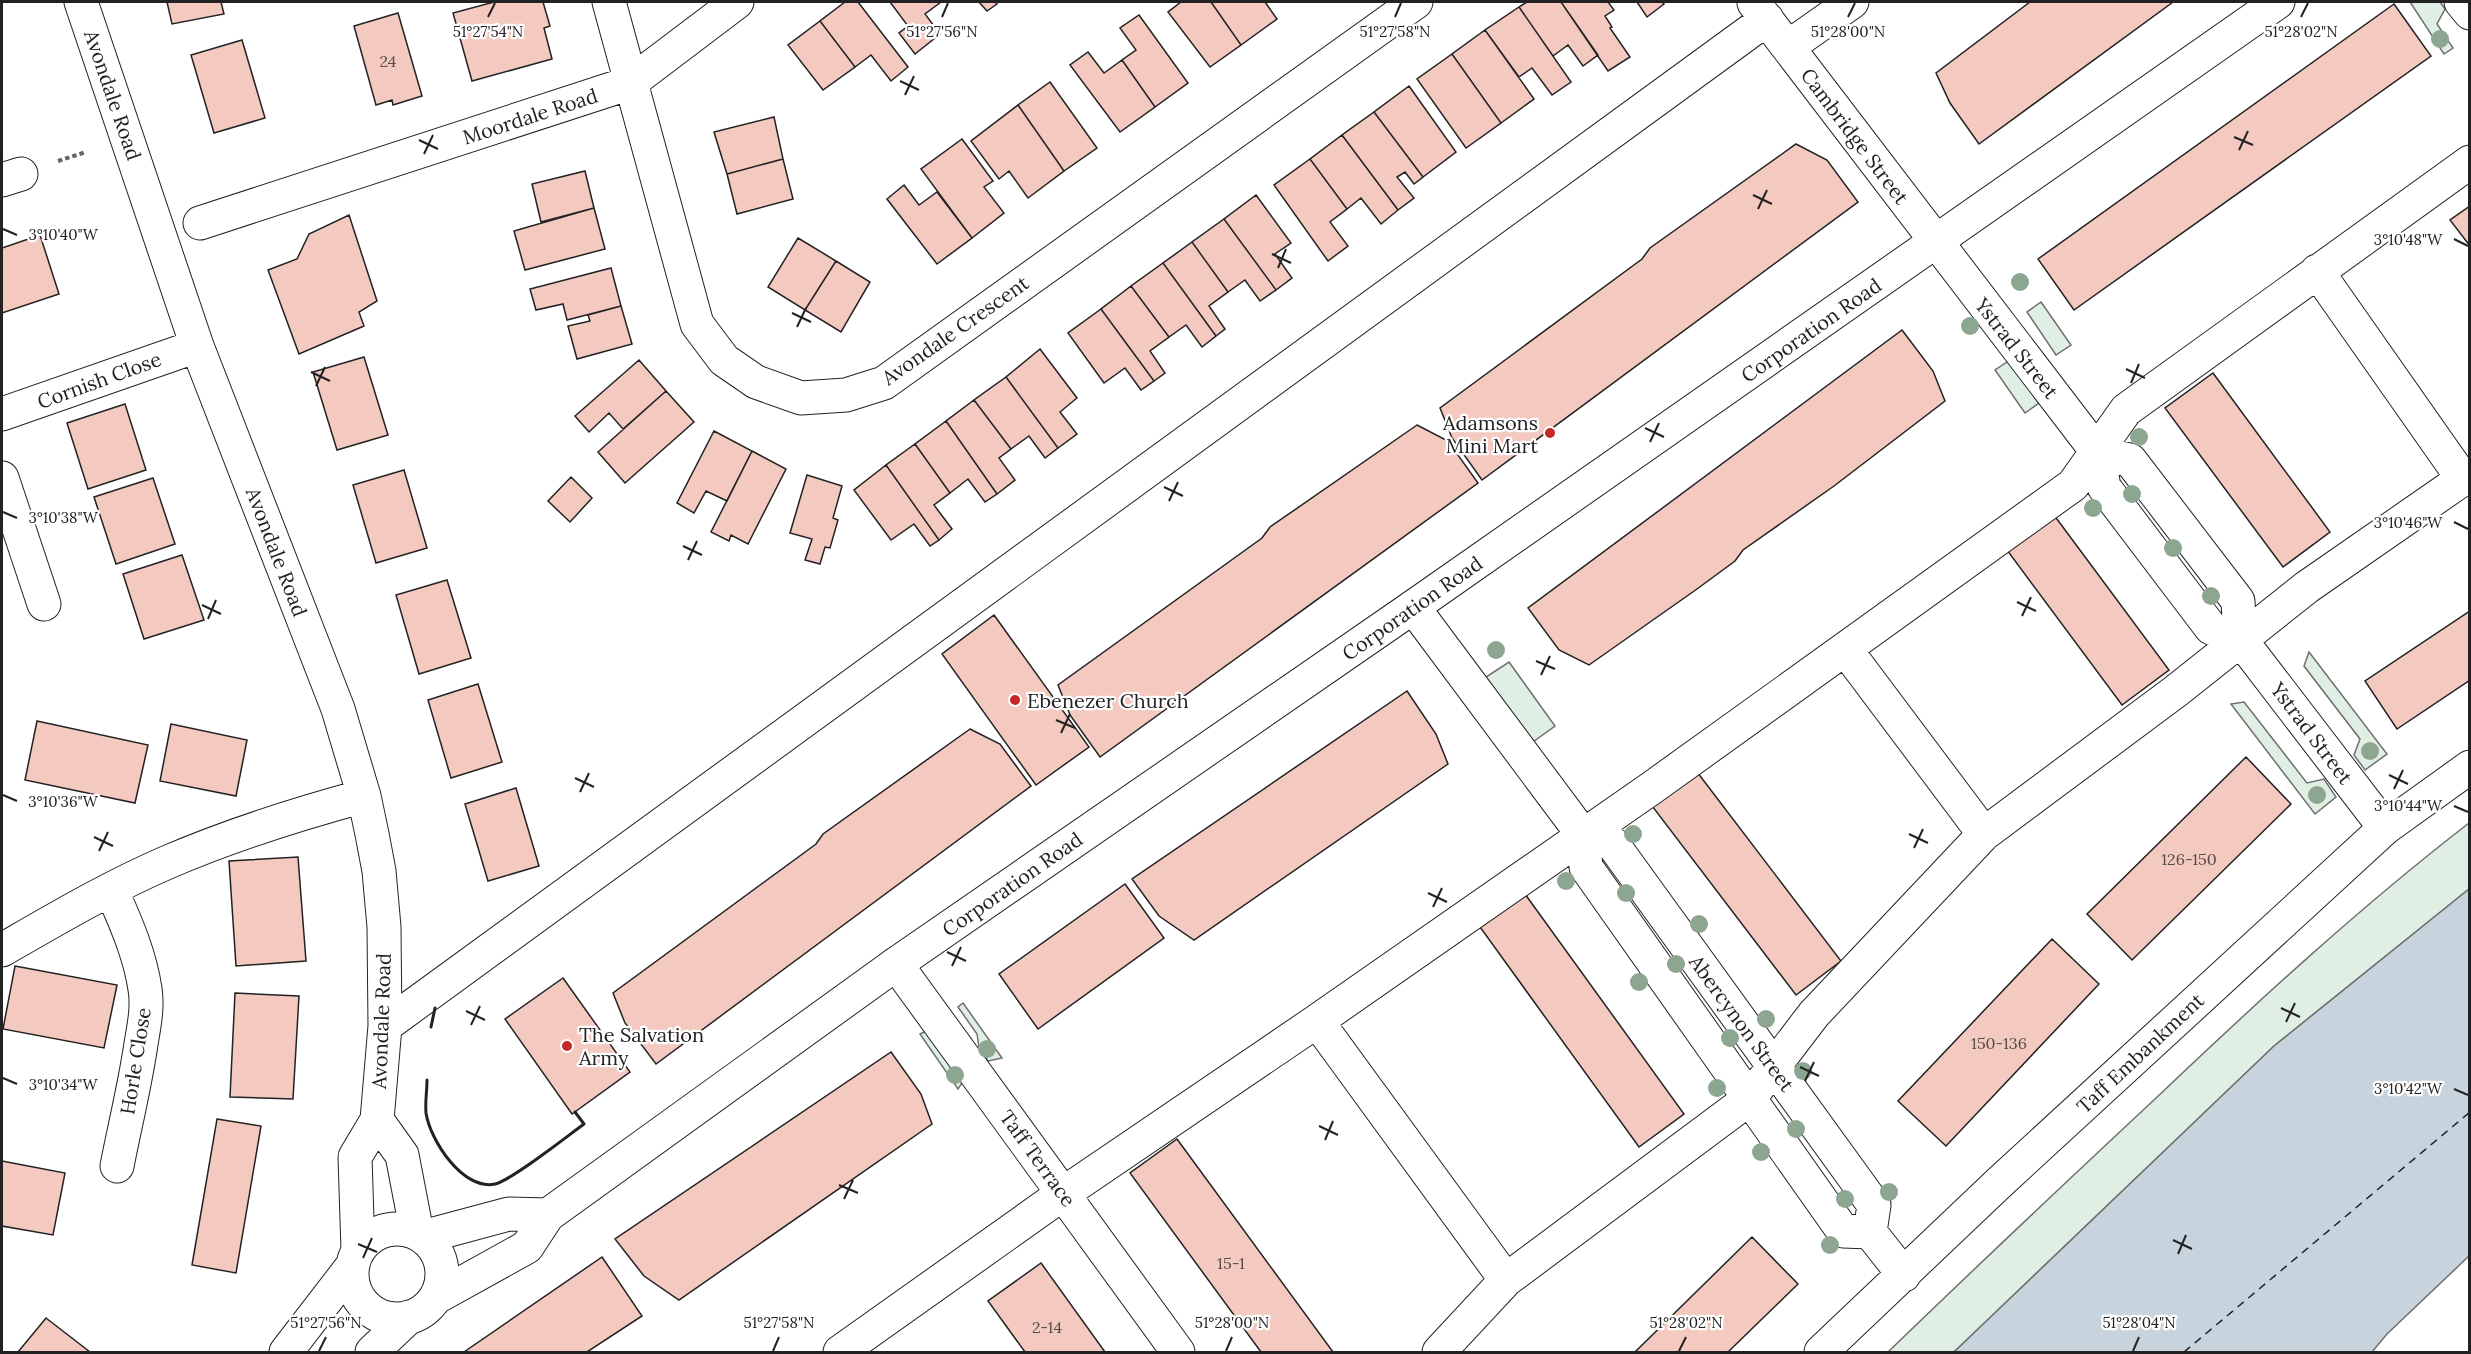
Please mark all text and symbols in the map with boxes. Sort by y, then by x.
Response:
text: 51°27'54"N [453,22,523,41]
text: 51°27'56"N [906,22,978,41]
text: 51°27'58"N [1359,22,1431,41]
text: 51°28'00"N [1811,22,1885,41]
text: 51°28'02"N [2264,22,2338,41]
street label: Avondale Road [79,26,147,163]
house number: 24 [380,51,397,71]
street label: Cambridge Street [1796,63,1914,209]
street label: Moordale Road [459,82,601,150]
text: 3°10'40"W [28,225,99,244]
text: 3°10'48"W [2374,230,2443,249]
street label: Avondale Crescent [876,270,1033,391]
street label: Corporation Road [1736,272,1886,388]
street label: Ystrad Street [1969,292,2064,404]
street label: Cornish Close [34,346,164,414]
place label: Adamsons Mini Mart [1442,410,1538,458]
marker: Adamsons Mini Mart [1543,426,1557,440]
street label: Avondale Road [241,483,313,620]
text: 3°10'38"W [28,508,99,527]
text: 3°10'46"W [2374,513,2443,532]
street label: Corporation Road [1337,550,1487,666]
street label: Ystrad Street [2265,676,2359,789]
place label: Ebenezer Church [1027,688,1189,713]
marker: Ebenezer Church [1008,693,1022,707]
text: 3°10'36"W [28,792,99,811]
text: 3°10'44"W [2374,796,2443,815]
street label: Corporation Road [937,826,1087,942]
house number: 126-150 [2161,849,2217,869]
street label: Abercynon Street [1684,949,1800,1096]
street label: Avondale Road [366,952,396,1090]
street label: Taff Embankment [2071,987,2209,1118]
street label: Horle Close [114,1005,156,1116]
place label: The Salvation Army [578,1022,704,1070]
house number: 150-136 [1971,1033,2027,1053]
marker: The Salvation Army [560,1039,574,1053]
text: 3°10'34"W [29,1075,98,1094]
text: 3°10'42"W [2374,1079,2443,1098]
street label: Taff Terrace [995,1105,1081,1211]
house number: 15-1 [1217,1253,1245,1273]
text: 51°27'56"N [290,1313,362,1332]
text: 51°27'58"N [743,1313,815,1332]
text: 51°28'00"N [1195,1313,1269,1332]
text: 51°28'02"N [1649,1313,1723,1332]
text: 51°28'04"N [2102,1313,2176,1332]
house number: 2-14 [1032,1317,1062,1337]

